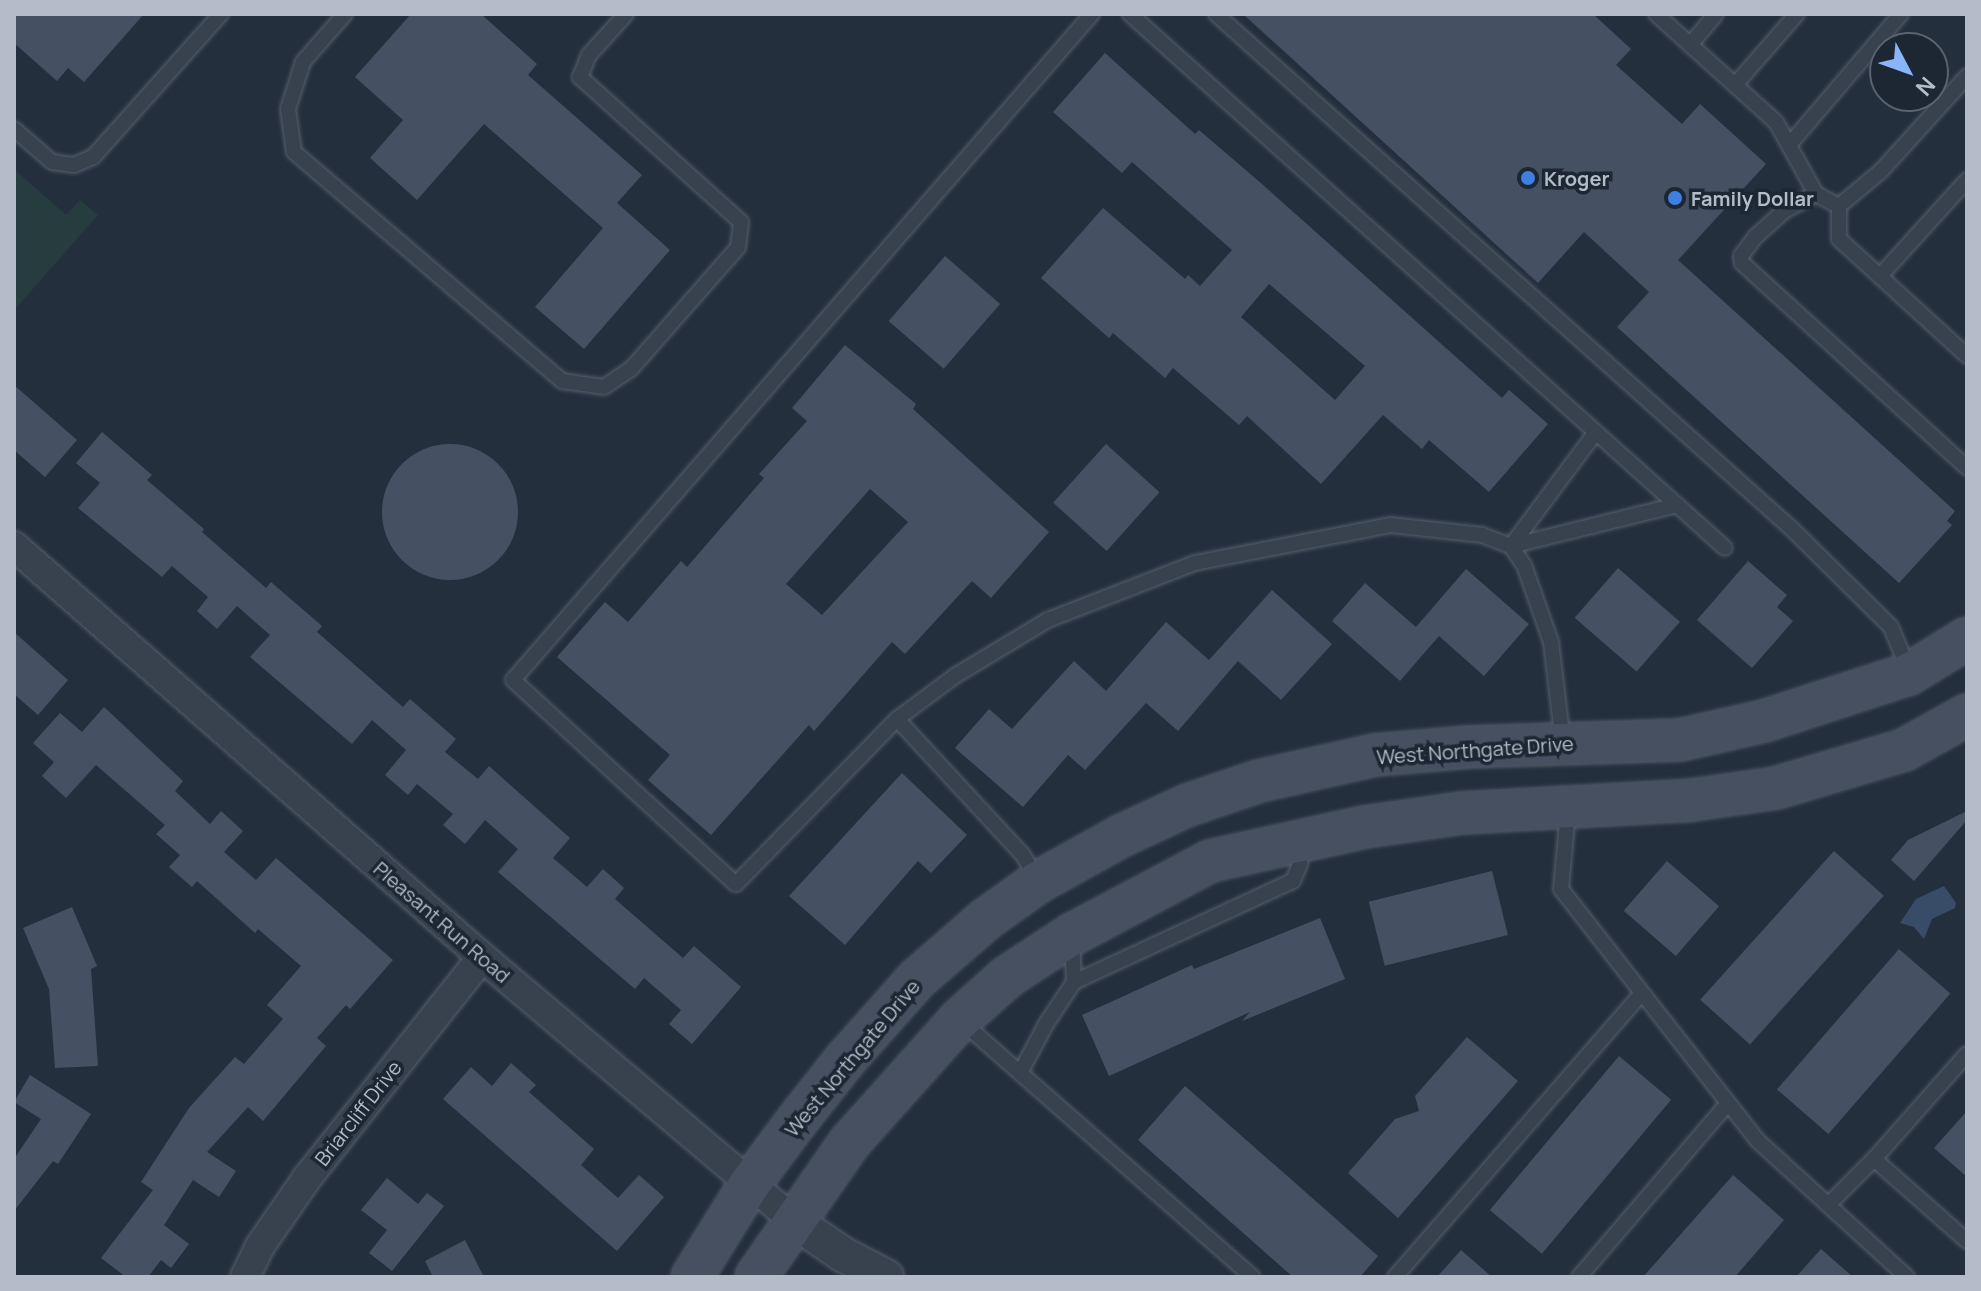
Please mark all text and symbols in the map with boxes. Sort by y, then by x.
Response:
north arrow [1869,32,1949,112]
text: N [1909,71,1942,102]
place label: Kroger [1544,166,1609,190]
marker: Kroger [1519,169,1537,187]
place label: Family Dollar [1691,186,1814,210]
marker: Family Dollar [1666,189,1684,207]
street label: West Northgate Drive [1376,731,1574,769]
street label: Pleasant Run Road [369,856,515,988]
street label: West Northgate Drive [779,975,925,1141]
street label: Briarcliff Drive [310,1056,406,1170]

